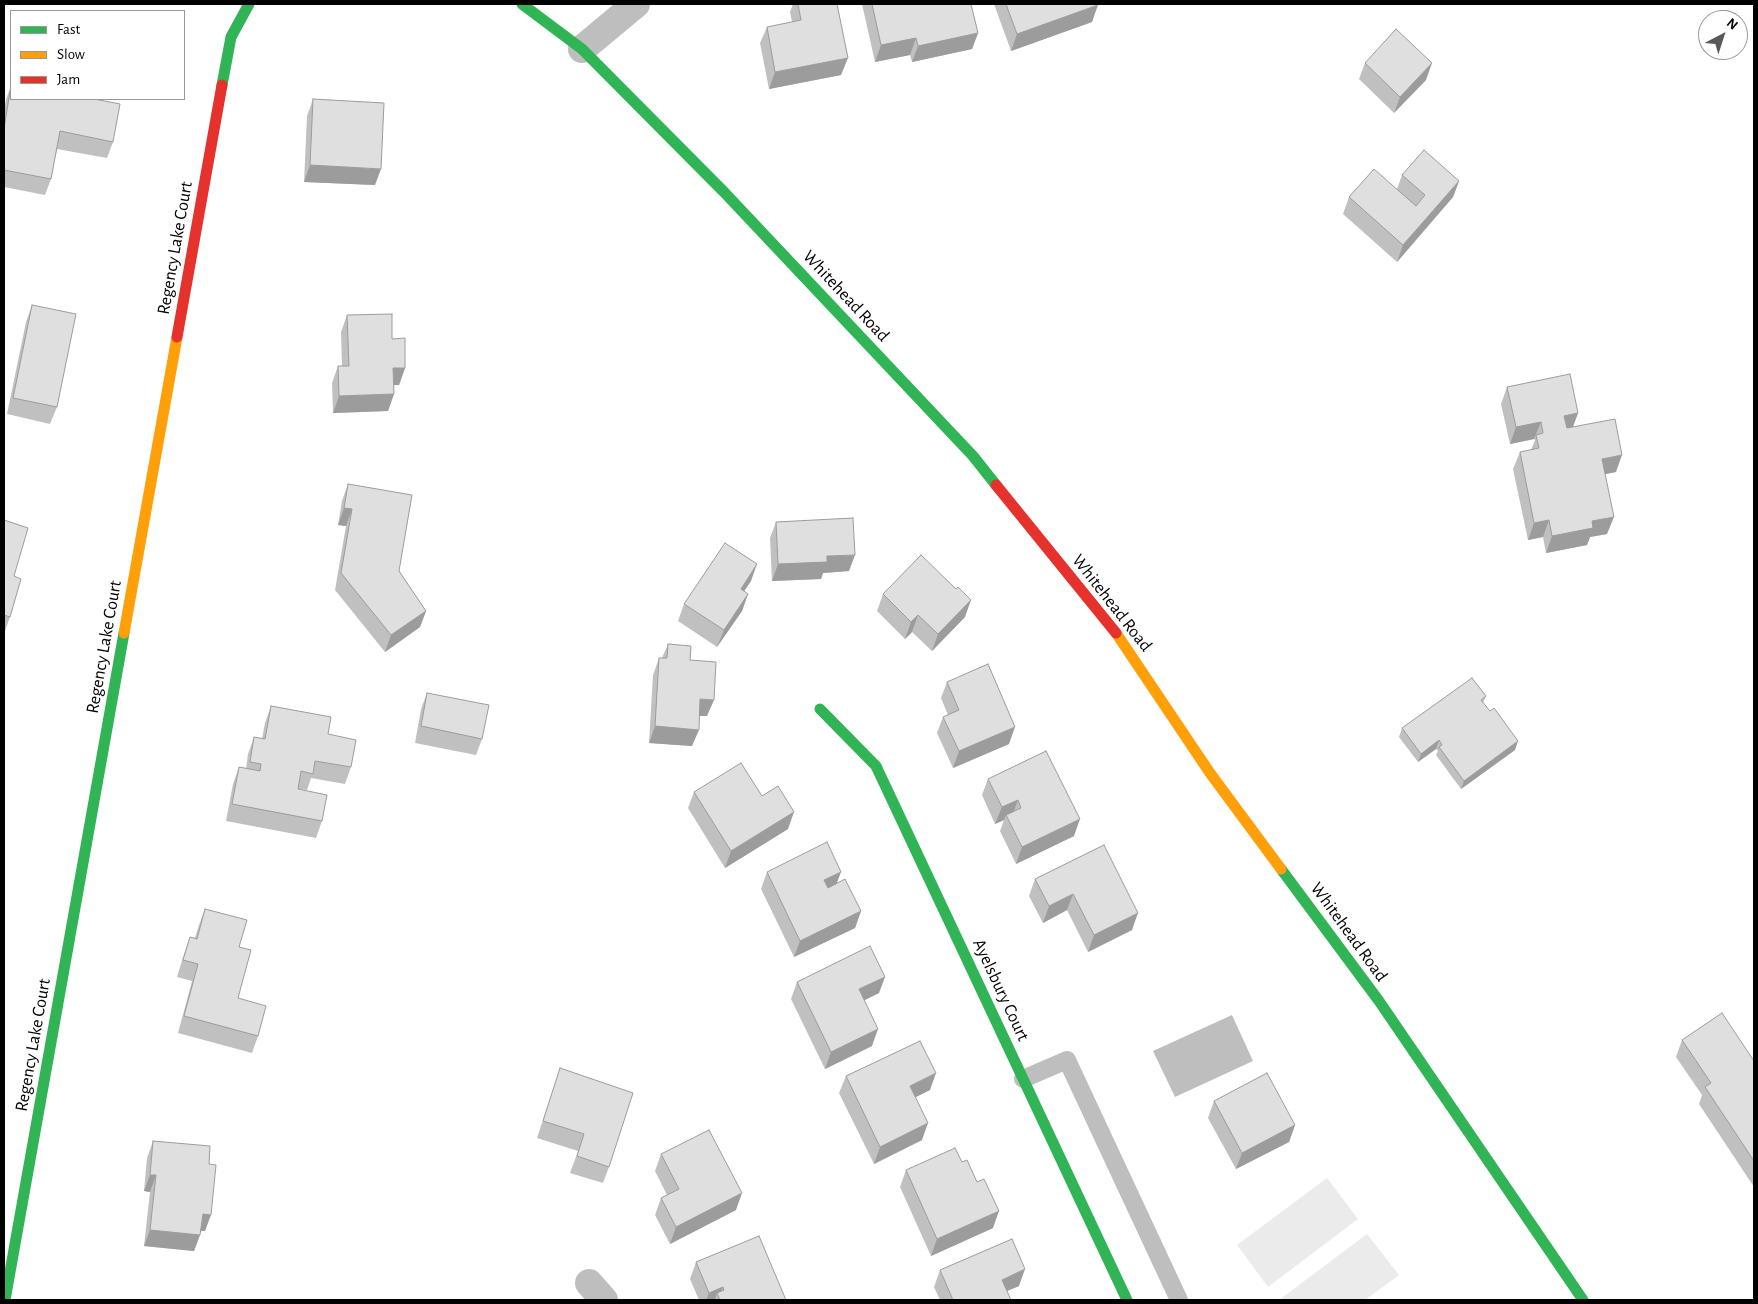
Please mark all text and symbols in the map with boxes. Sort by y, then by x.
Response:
legend [10,10,185,100]
north arrow [1698,10,1748,60]
text: N [1724,16,1740,33]
text: Fast [57,22,80,37]
text: Slow [57,47,85,62]
text: Jam [57,72,80,87]
street label: Regency Lake Court [153,180,197,316]
street label: Whitehead Road [798,246,894,346]
street label: Whitehead Road [1067,550,1157,656]
street label: Regency Lake Court [82,579,126,715]
street label: Whitehead Road [1306,878,1392,986]
street label: Ayelsbury Court [968,935,1034,1045]
street label: Regency Lake Court [11,977,55,1113]

